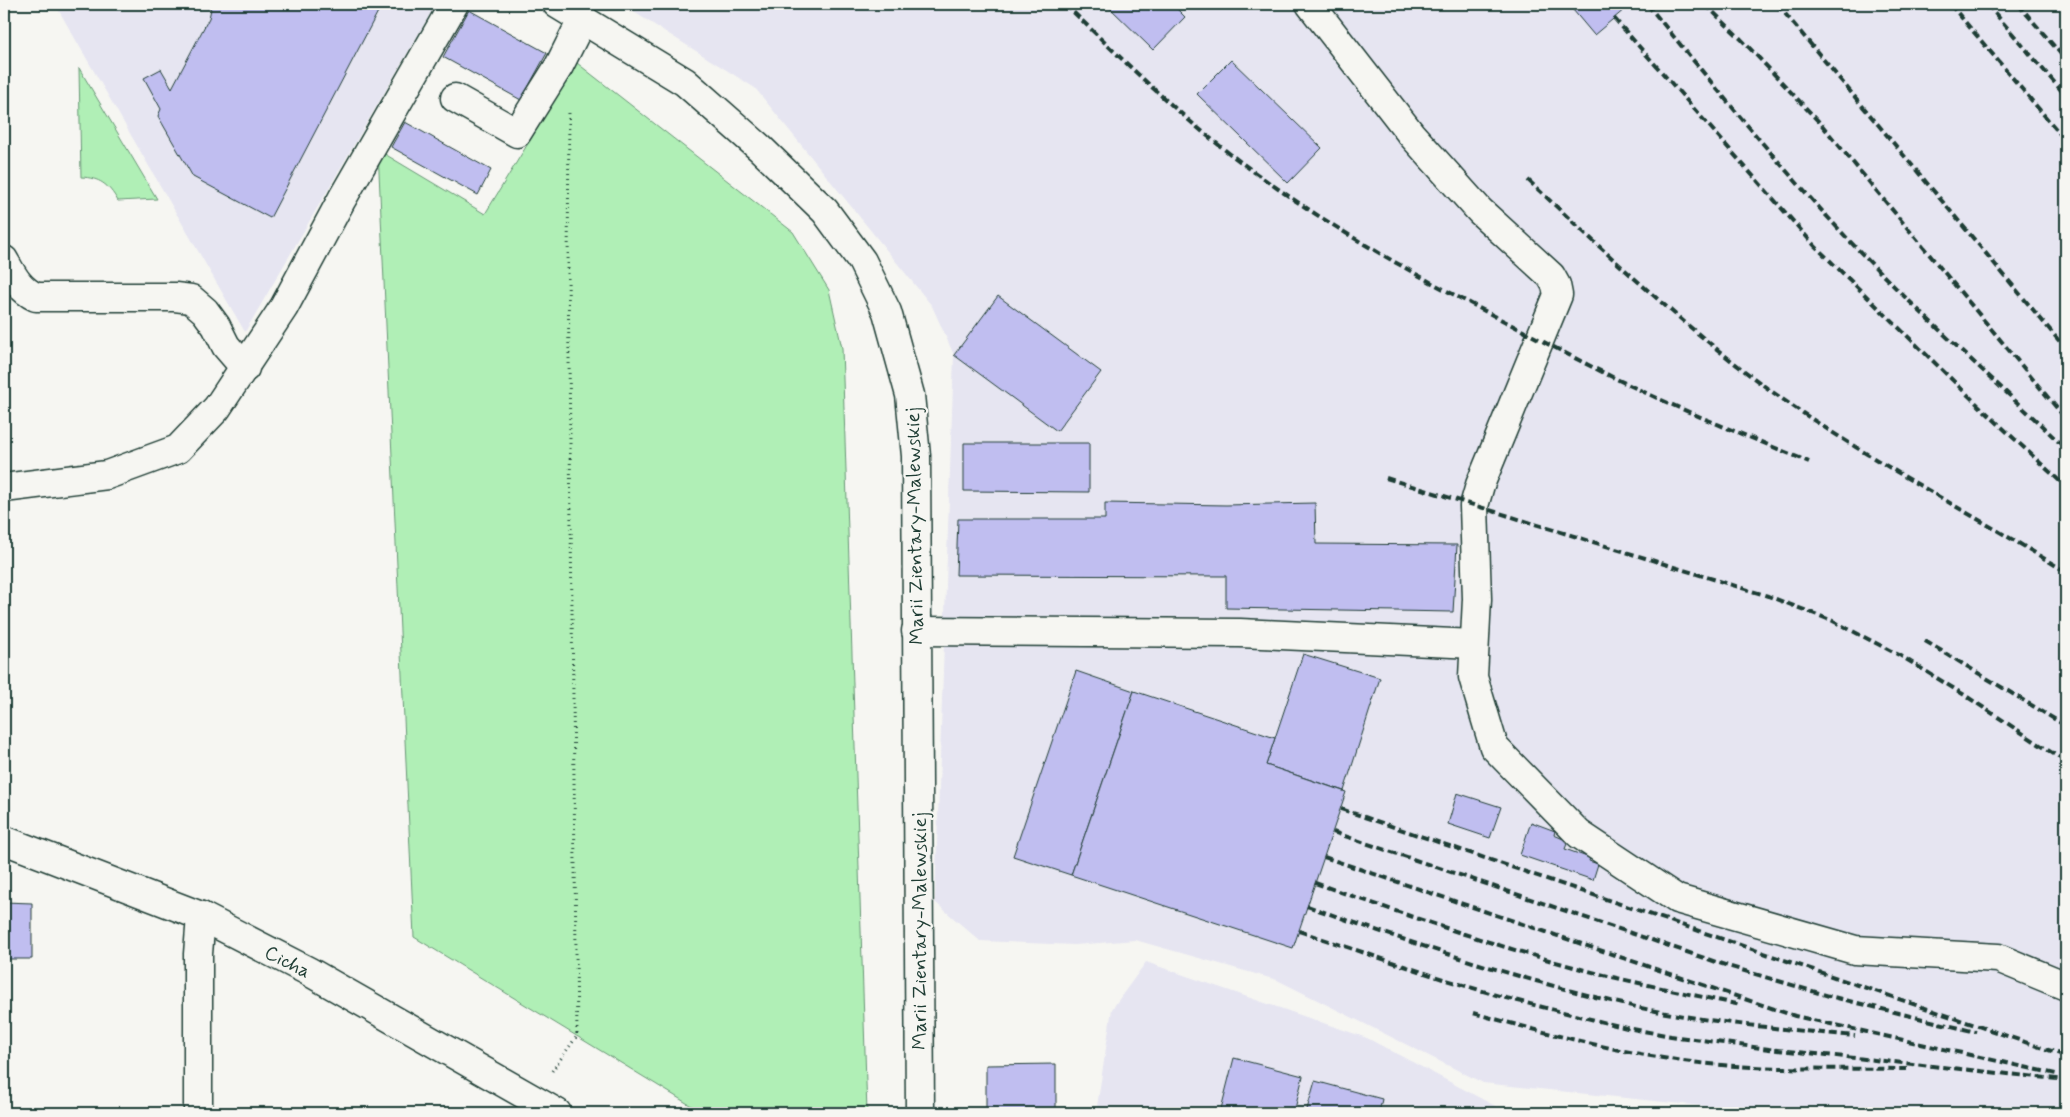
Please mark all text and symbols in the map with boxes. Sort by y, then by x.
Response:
street label: Marii Zientary-Malewskiej [900,407,931,645]
street label: Marii Zientary-Malewskiej [907,812,934,1050]
street label: Cicha [260,939,315,985]

